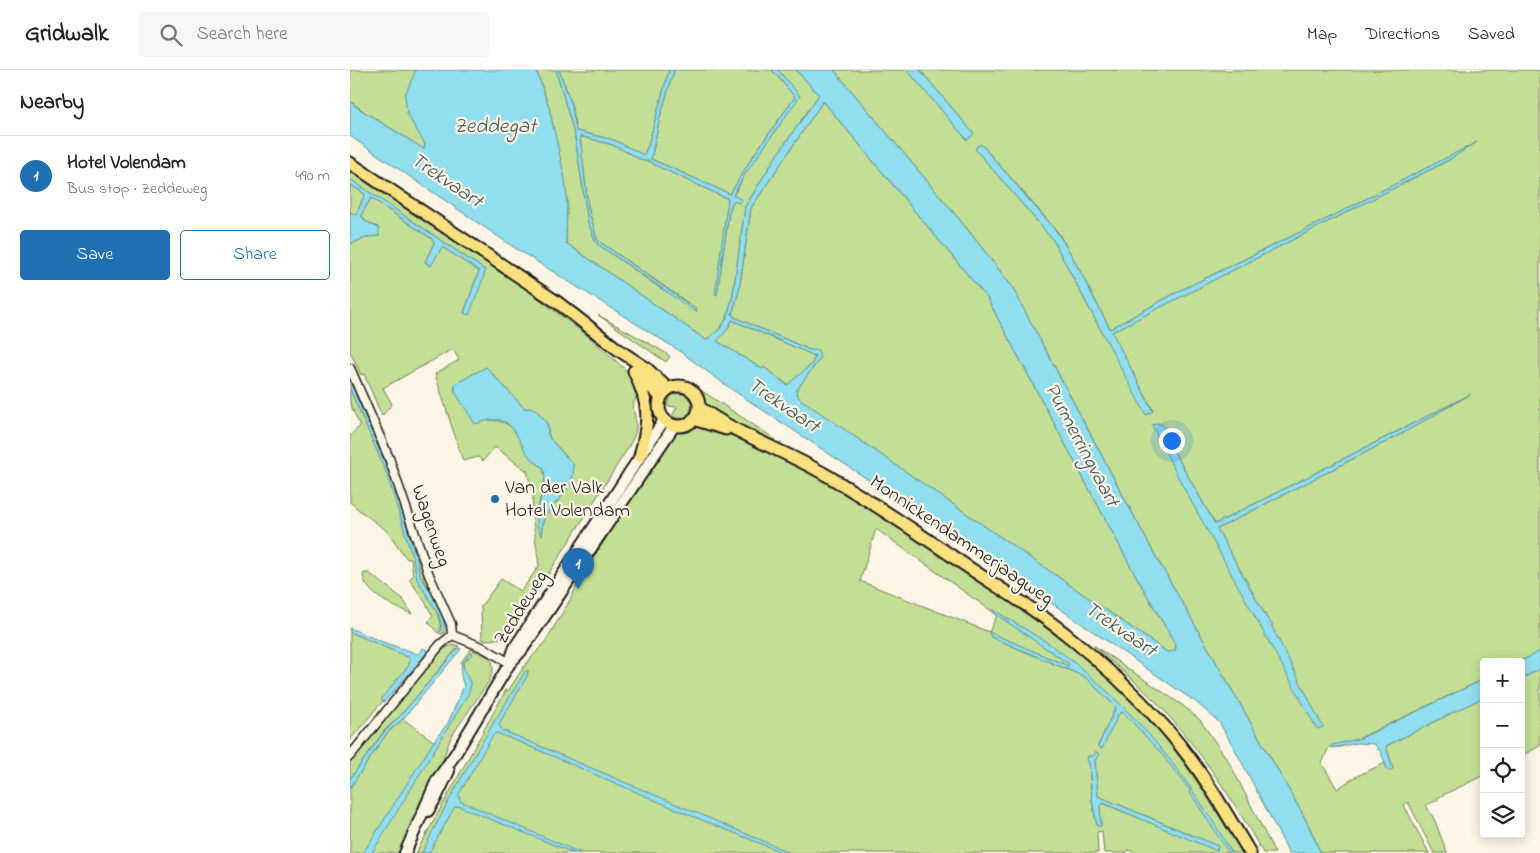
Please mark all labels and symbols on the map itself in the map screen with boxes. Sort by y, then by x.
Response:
water label: Zeddegat [454,112,538,143]
water label: Trekvaart [404,146,490,217]
water label: Trekvaart [741,371,827,442]
water label: Purmerringvaart [1035,378,1127,514]
your location [1159,428,1185,454]
street label: Monnickendammerjaagweg [863,469,1059,614]
place label: Van der Valk Hotel Volendam [504,474,630,526]
street label: Wagenweg [401,481,458,571]
marker: Van der Valk Hotel Volendam [489,493,501,505]
pin: 1 [562,548,594,589]
street label: Zeddeweg [488,565,557,651]
water label: Trekvaart [1078,595,1164,666]

